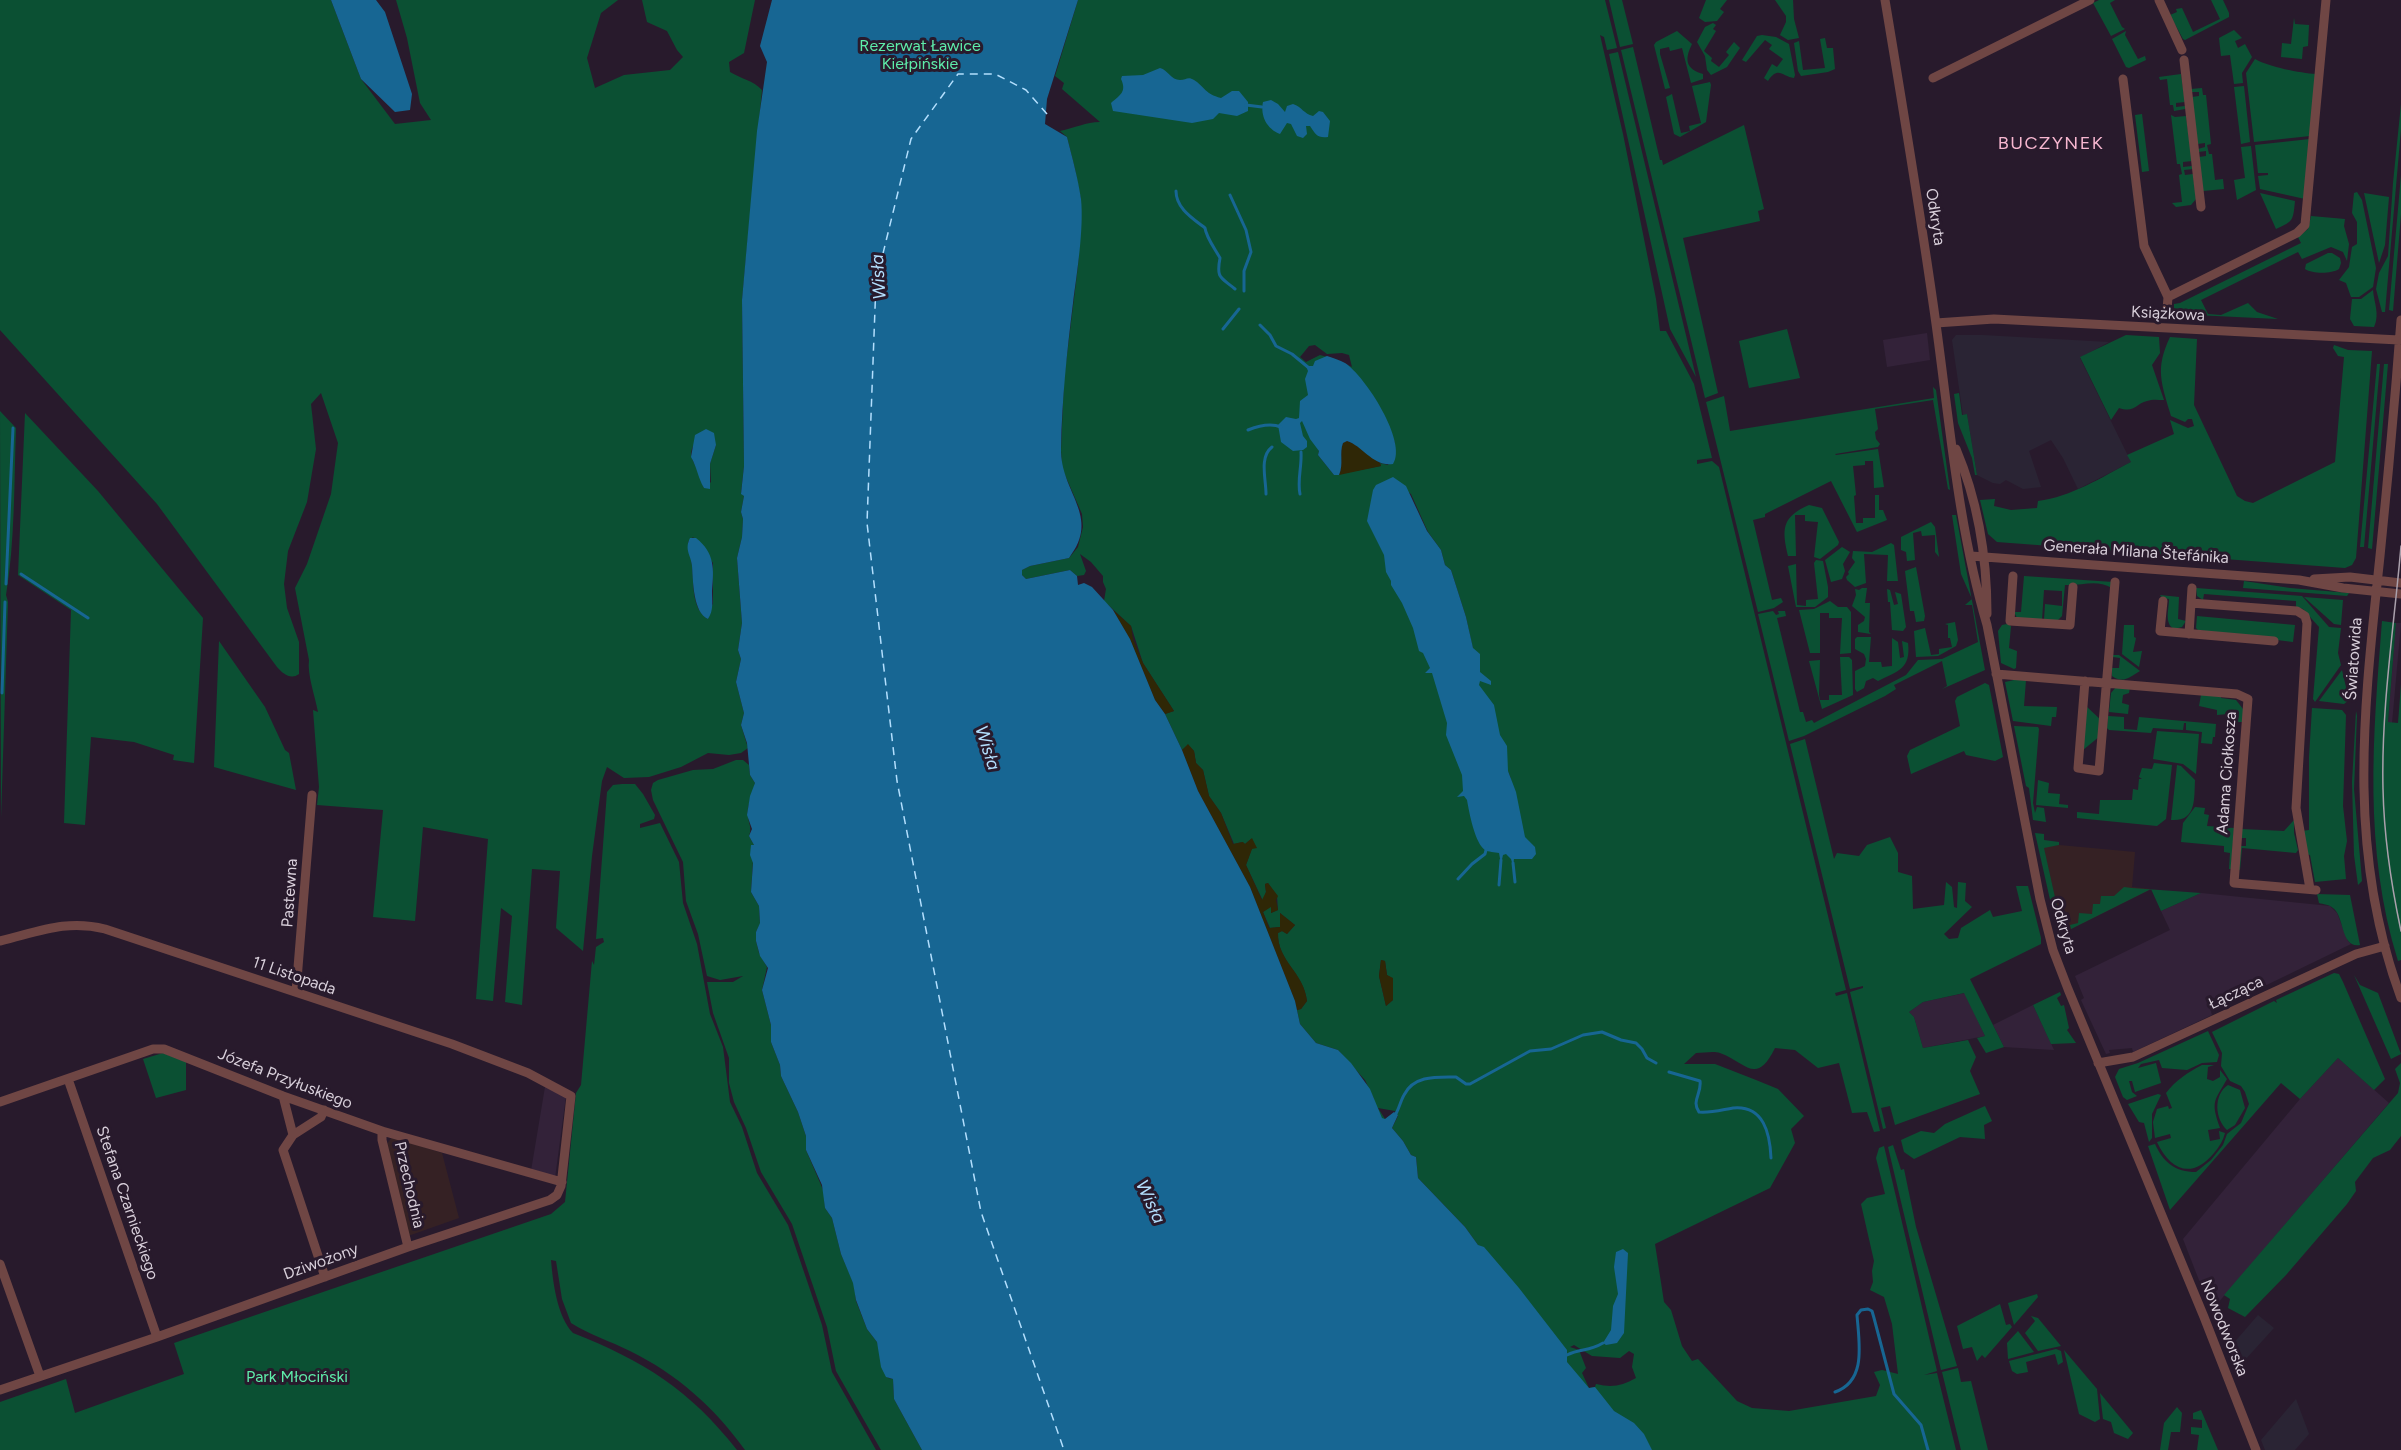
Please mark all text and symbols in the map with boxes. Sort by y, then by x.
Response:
park label: Rezerwat Ławice Kiełpińskie [859,36,981,74]
district label: BUCZYNEK [1998,133,2104,155]
street label: Odkryta [1921,187,1949,247]
water label: Wisła [867,254,891,300]
street label: Książkowa [2131,302,2205,326]
street label: Generała Milana Štefánika [2043,536,2229,568]
street label: Światowida [2342,617,2366,701]
street label: Adama Ciołkosza [2213,711,2241,835]
water label: Wisła [970,723,1004,773]
street label: Pastewna [278,858,302,928]
street label: Odkryta [2046,896,2080,956]
street label: 11 Listopada [250,953,338,999]
street label: Łącząca [2206,972,2266,1014]
street label: Józefa Przyłuskiego [215,1044,355,1114]
street label: Stefana Czarnieckiego [92,1124,162,1282]
street label: Przechodnia [390,1140,428,1230]
water label: Wisła [1131,1177,1169,1227]
street label: Dziwożony [281,1240,361,1284]
street label: Nowodworska [2196,1277,2252,1379]
park label: Park Młociński [246,1367,348,1387]

